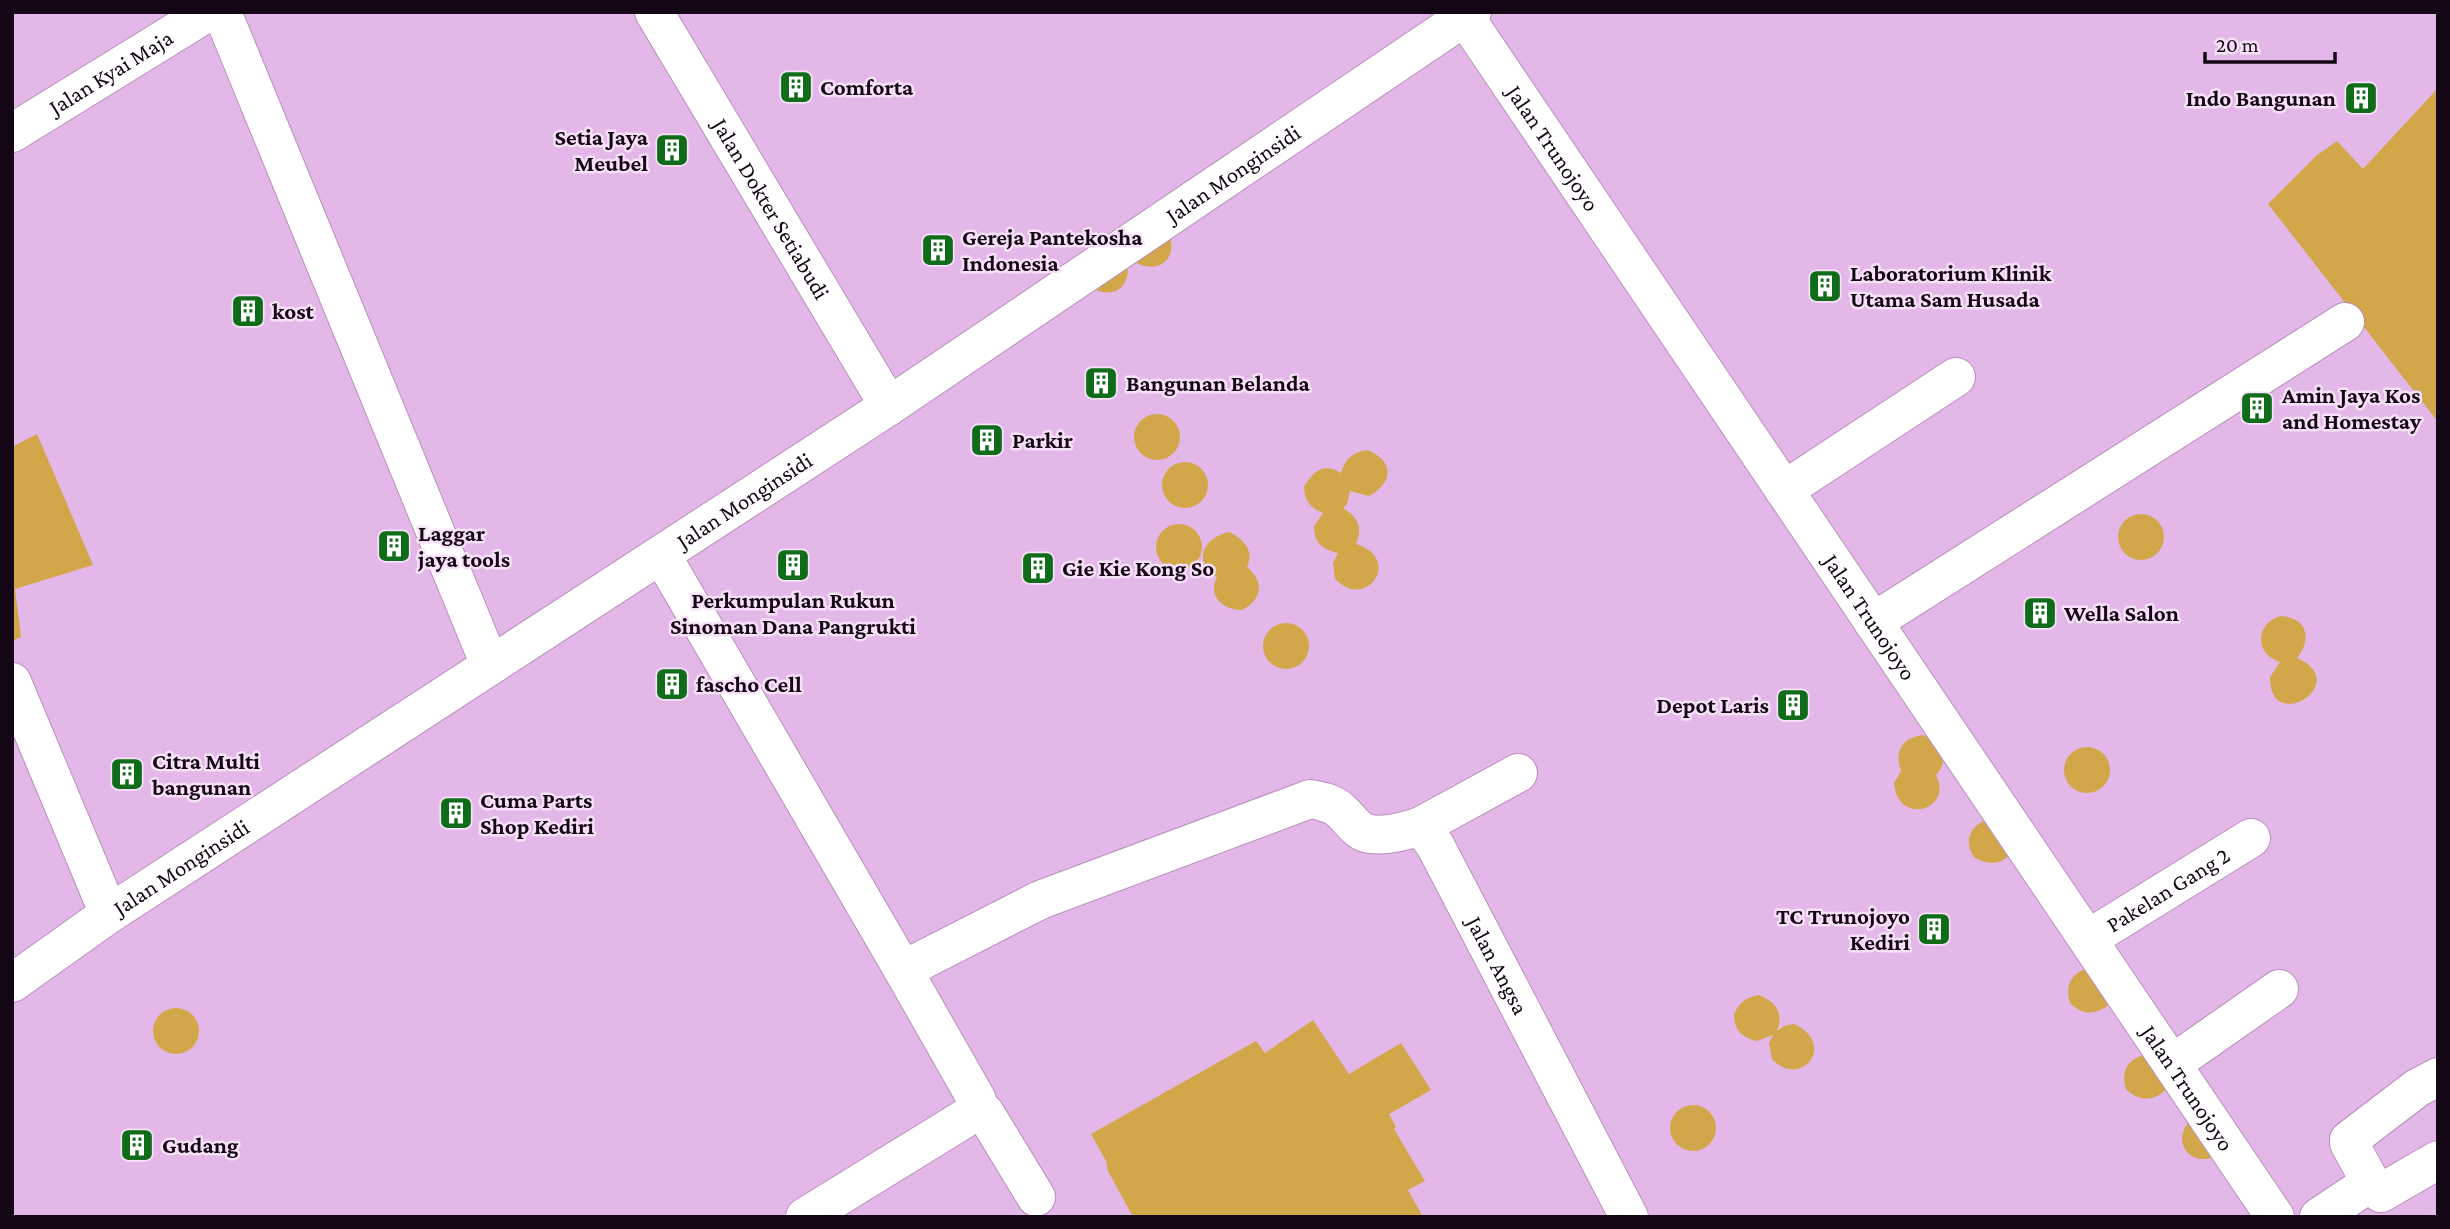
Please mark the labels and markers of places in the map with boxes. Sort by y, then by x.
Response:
building icon: Comforta [777,68,815,106]
place label: Comforta [820,74,914,100]
building icon: Indo Bangunan [2342,79,2380,117]
place label: Indo Bangunan [2186,85,2336,111]
place label: Setia Jaya Meubel [555,124,649,176]
building icon: Setia Jaya Meubel [653,131,691,169]
place label: Gereja Pantekosha Indonesia [962,224,1143,276]
building icon: Gereja Pantekosha Indonesia [919,231,957,269]
place label: Laboratorium Klinik Utama Sam Husada [1850,260,2052,312]
building icon: Laboratorium Klinik Utama Sam Husada [1806,267,1844,305]
building icon: kost [229,292,267,330]
place label: kost [272,298,315,324]
building icon: Bangunan Belanda [1082,364,1120,402]
place label: Bangunan Belanda [1126,370,1311,396]
place label: Amin Jaya Kos and Homestay [2281,382,2422,434]
building icon: Amin Jaya Kos and Homestay [2238,389,2276,427]
building icon: Parkir [968,421,1006,459]
place label: Parkir [1012,427,1073,453]
place label: Laggar jaya tools [417,520,510,572]
building icon: Laggar jaya tools [375,527,413,565]
building icon: Perkumpulan Rukun Sinoman Dana Pangrukti [774,546,812,584]
building icon: Gie Kie Kong So [1019,549,1057,587]
place label: Gie Kie Kong So [1062,555,1214,581]
place label: Perkumpulan Rukun Sinoman Dana Pangrukti [670,587,916,639]
building icon: Wella Salon [2021,594,2059,632]
place label: Wella Salon [2063,600,2179,626]
building icon: fascho Cell [653,665,691,703]
place label: fascho Cell [696,671,802,697]
building icon: Depot Laris [1774,686,1812,724]
place label: Depot Laris [1656,692,1769,718]
place label: Citra Multi bangunan [151,748,260,800]
building icon: Citra Multi bangunan [108,755,146,793]
place label: Cuma Parts Shop Kediri [480,787,594,839]
building icon: Cuma Parts Shop Kediri [437,794,475,832]
place label: TC Trunojoyo Kediri [1776,903,1910,955]
building icon: TC Trunojoyo Kediri [1915,910,1953,948]
building icon: Gudang [118,1126,156,1164]
place label: Gudang [162,1132,239,1158]

